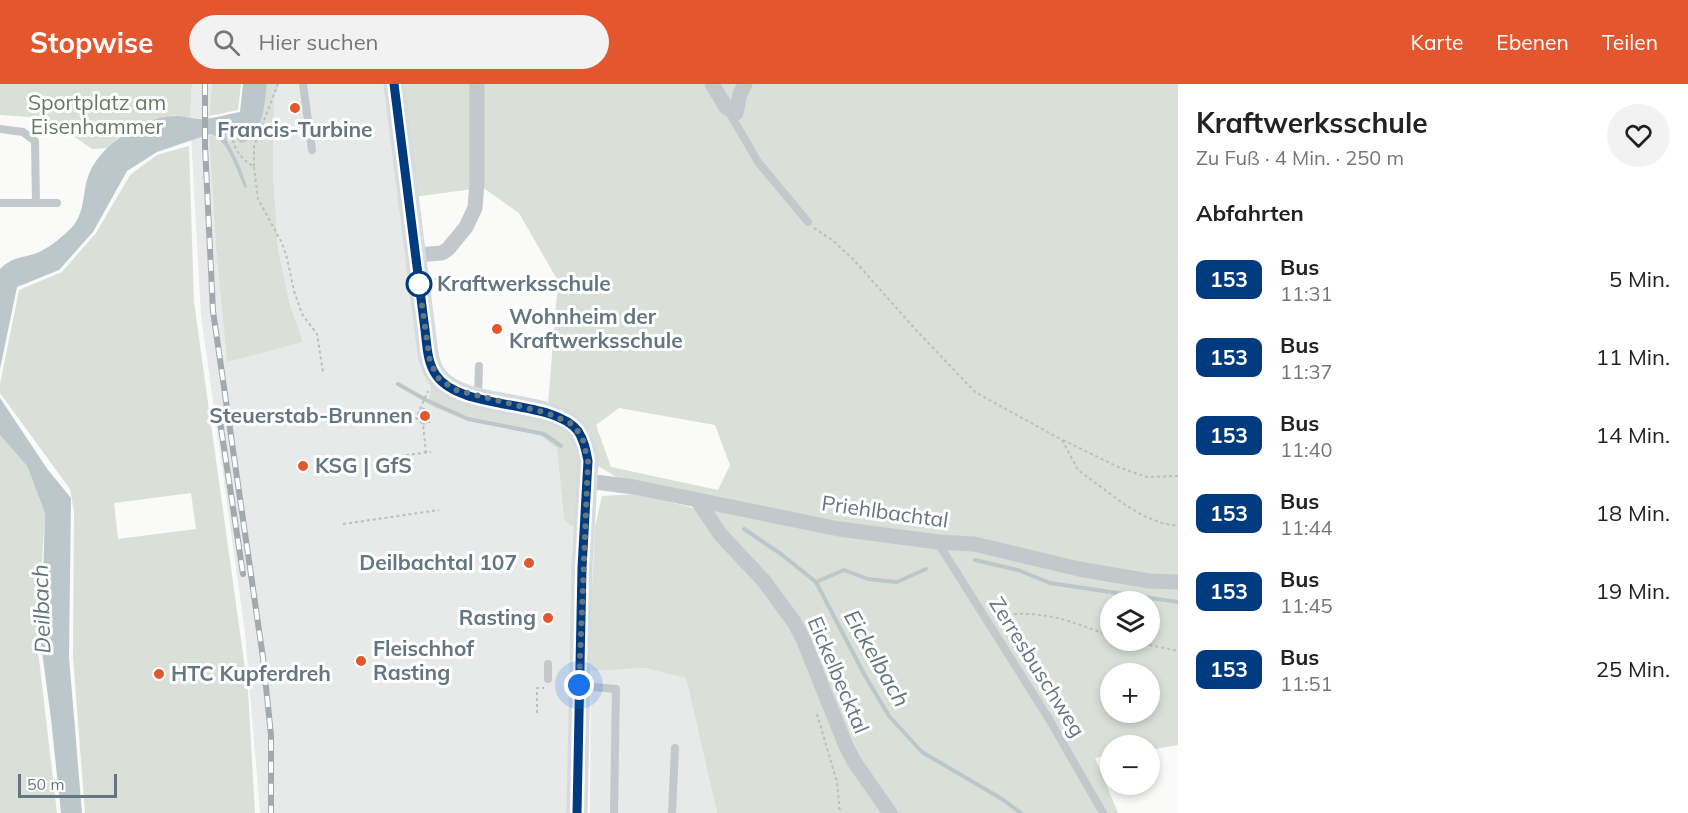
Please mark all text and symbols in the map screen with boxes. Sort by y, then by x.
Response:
search box [189,15,609,69]
text: Stopwise [30,25,153,60]
icon: search [210,26,243,59]
text: Hier suchen [258,28,379,56]
text: Karte [1411,29,1463,55]
text: Ebenen [1496,29,1569,55]
text: Teilen [1602,29,1658,55]
park label: Sportplatz am Eisenhammer [28,89,166,139]
marker: Francis-Turbine [288,101,302,115]
button: heart [1607,104,1670,167]
text: Kraftwerksschule [1196,105,1428,140]
place label: Francis-Turbine [217,116,373,142]
text: Zu Fuß · 4 Min. · 250 m [1196,145,1404,170]
text: Abfahrten [1196,199,1304,227]
text: Bus [1280,253,1319,281]
text: 5 Min. [1609,265,1670,293]
text: 153 [1210,266,1248,292]
place label: Kraftwerksschule [437,270,611,296]
marker: Kraftwerksschule [406,271,432,297]
text: 11:31 [1280,281,1333,306]
place label: Wohnheim der Kraftwerksschule [509,303,683,353]
marker: Wohnheim der Kraftwerksschule [490,322,504,336]
text: Bus [1280,331,1319,359]
text: 11 Min. [1596,343,1670,371]
text: 153 [1210,344,1248,370]
text: 11:37 [1280,359,1333,384]
place label: Steuerstab-Brunnen [209,402,413,428]
marker: Steuerstab-Brunnen [418,409,432,423]
text: Bus [1280,409,1319,437]
text: 14 Min. [1596,421,1670,449]
text: 153 [1210,422,1248,448]
text: 11:40 [1280,437,1333,462]
place label: KSG | GfS [315,452,412,478]
marker: KSG | GfS [296,459,310,473]
text: Bus [1280,487,1319,515]
street label: Priehlbachtal [820,489,950,533]
text: 18 Min. [1596,499,1670,527]
text: 153 [1210,500,1248,526]
text: 11:44 [1280,515,1333,540]
place label: Deilbachtal 107 [359,549,517,575]
marker: Deilbachtal 107 [522,556,536,570]
water label: Deilbach [25,564,57,654]
text: Bus [1280,565,1319,593]
text: 19 Min. [1596,577,1670,605]
text: 153 [1210,578,1248,604]
map controls [1100,591,1160,795]
button: layers [1100,591,1160,651]
street label: Zerresbuschweg [984,592,1091,741]
text: 11:45 [1280,593,1333,618]
place label: Rasting [459,604,536,630]
water label: Eickelbach [838,604,916,712]
marker: Rasting [541,611,555,625]
street label: Eickelbecktal [803,612,875,737]
place label: Fleischhof Rasting [373,635,475,685]
text: Bus [1280,643,1319,671]
marker: Fleischhof Rasting [354,654,368,668]
text: 25 Min. [1596,655,1670,683]
text: 153 [1210,656,1248,682]
place label: HTC Kupferdreh [171,660,331,686]
button: + [1100,663,1160,723]
marker: HTC Kupferdreh [152,667,166,681]
your location [564,670,594,700]
text: 11:51 [1280,671,1333,696]
button: − [1100,735,1160,795]
scale bar [18,771,117,798]
text: 50 m [27,774,64,794]

